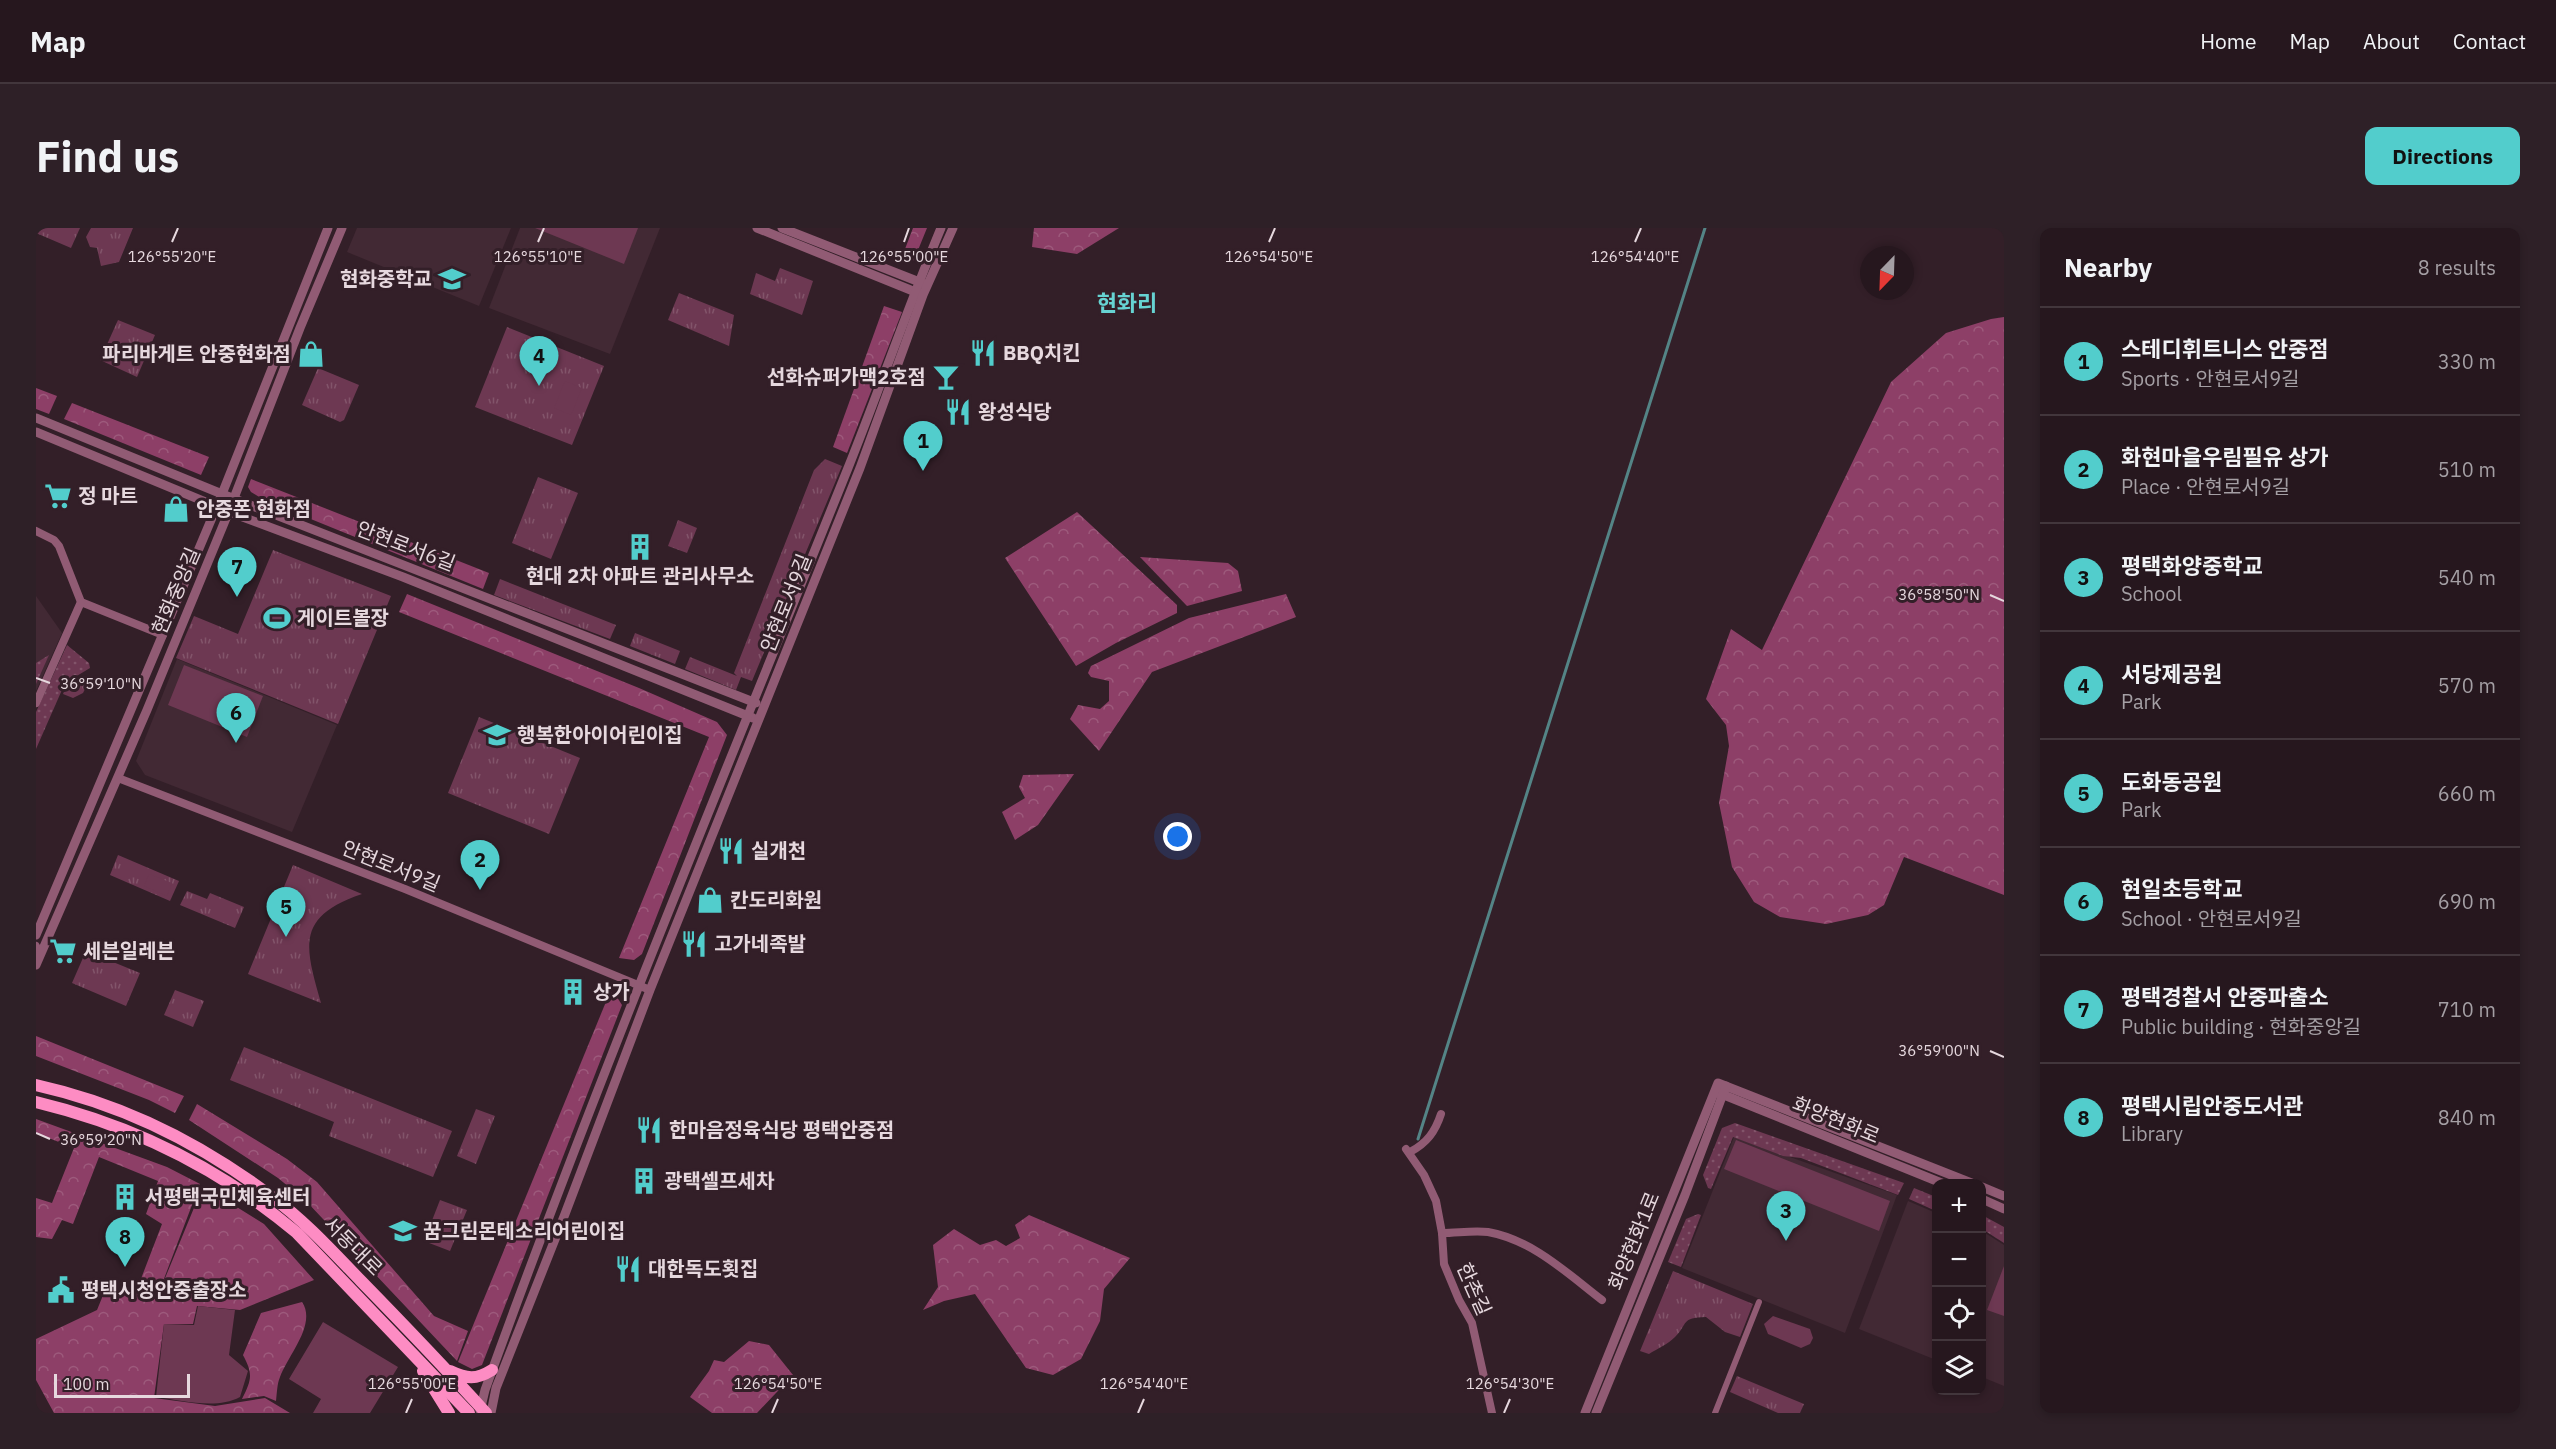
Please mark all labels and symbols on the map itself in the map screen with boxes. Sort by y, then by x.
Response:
north arrow [1860,246,1914,300]
text: 126°55'20"E [128,247,216,266]
text: 126°55'10"E [494,247,582,266]
text: 126°55'00"E [860,247,948,266]
text: 126°54'50"E [1225,247,1313,266]
text: 126°54'40"E [1591,247,1679,266]
school or university icon: 현화중학교 [437,264,467,294]
place label: 현화중학교 [340,265,432,292]
district label: 현화리 [1097,288,1157,317]
pin: 4 [520,336,558,386]
restaurant icon: BBQ치킨 [968,338,998,368]
shop icon: 파리바게트 안중현화점 [296,339,326,369]
place label: BBQ치킨 [1003,339,1081,366]
place label: 파리바게트 안중현화점 [102,340,291,367]
bar icon: 선화슈퍼가맥2호점 [931,362,961,392]
place label: 선화슈퍼가맥2호점 [767,363,926,390]
restaurant icon: 왕성식당 [943,397,973,427]
place label: 왕성식당 [978,398,1052,425]
pin: 1 [904,422,942,471]
supermarket icon: 정 마트 [43,481,73,511]
place label: 정 마트 [78,482,138,509]
shop icon: 안중폰 현화점 [161,494,191,524]
place label: 안중폰 현화점 [196,495,311,522]
street label: 안현로서6길 [353,514,460,577]
building icon: 현대 2차 아파트 관리사무소 [625,532,655,562]
street label: 현화중앙길 [145,543,206,638]
pin: 7 [218,548,256,597]
street label: 안현로서9길 [754,550,818,656]
place label: 현대 2차 아파트 관리사무소 [526,562,754,589]
text: 36°58'50"N [1898,585,1980,604]
sports icon: 게이트볼장 [262,603,292,633]
place label: 게이트볼장 [297,604,389,631]
text: 36°59'10"N [60,674,142,693]
pin: 6 [216,694,256,743]
school or university icon: 행복한아이어린이집 [482,720,512,750]
place label: 행복한아이어린이집 [517,721,683,748]
your location [1163,822,1192,851]
street label: 안현로서9길 [338,834,444,898]
restaurant icon: 실개천 [716,836,746,866]
place label: 실개천 [751,837,806,864]
pin: 2 [460,840,500,890]
shop icon: 칸도리화원 [695,885,725,915]
place label: 칸도리화원 [730,886,822,913]
pin: 5 [266,888,306,937]
restaurant icon: 고가네족발 [679,929,709,959]
place label: 고가네족발 [714,930,806,957]
supermarket icon: 세븐일레븐 [48,936,78,966]
place label: 세븐일레븐 [83,937,175,964]
building icon: 상가 [558,977,588,1007]
place label: 상가 [593,978,630,1005]
text: 36°59'00"N [1898,1041,1980,1060]
street label: 화양현화로 [1788,1090,1884,1149]
restaurant icon: 한마음정육식당 평택안중점 [634,1115,664,1145]
place label: 한마음정육식당 평택안중점 [669,1116,895,1143]
text: 36°59'20"N [60,1130,142,1149]
building icon: 광택셀프세차 [629,1166,659,1196]
place label: 광택셀프세차 [664,1167,775,1194]
building icon: 서평택국민체육센터 [110,1182,140,1212]
place label: 서평택국민체육센터 [145,1183,311,1210]
street label: 화양현화1로 [1602,1188,1666,1294]
pin: 3 [1766,1192,1806,1241]
street label: 서동대로 [318,1210,389,1281]
school or university icon: 꿈그린몬테소리어린이집 [388,1216,418,1246]
place label: 꿈그린몬테소리어린이집 [423,1217,625,1244]
pin: 8 [106,1218,145,1267]
restaurant icon: 대한독도횟집 [613,1254,643,1284]
place label: 대한독도횟집 [648,1255,758,1282]
street label: 한촌길 [1451,1258,1498,1320]
public building icon: 평택시청안중출장소 [46,1275,76,1305]
place label: 평택시청안중출장소 [81,1276,247,1303]
scale bar [54,1371,190,1398]
text: 126°55'00"E [368,1374,456,1393]
text: 126°54'50"E [734,1374,822,1393]
text: 126°54'40"E [1100,1374,1188,1393]
text: 126°54'30"E [1466,1374,1554,1393]

